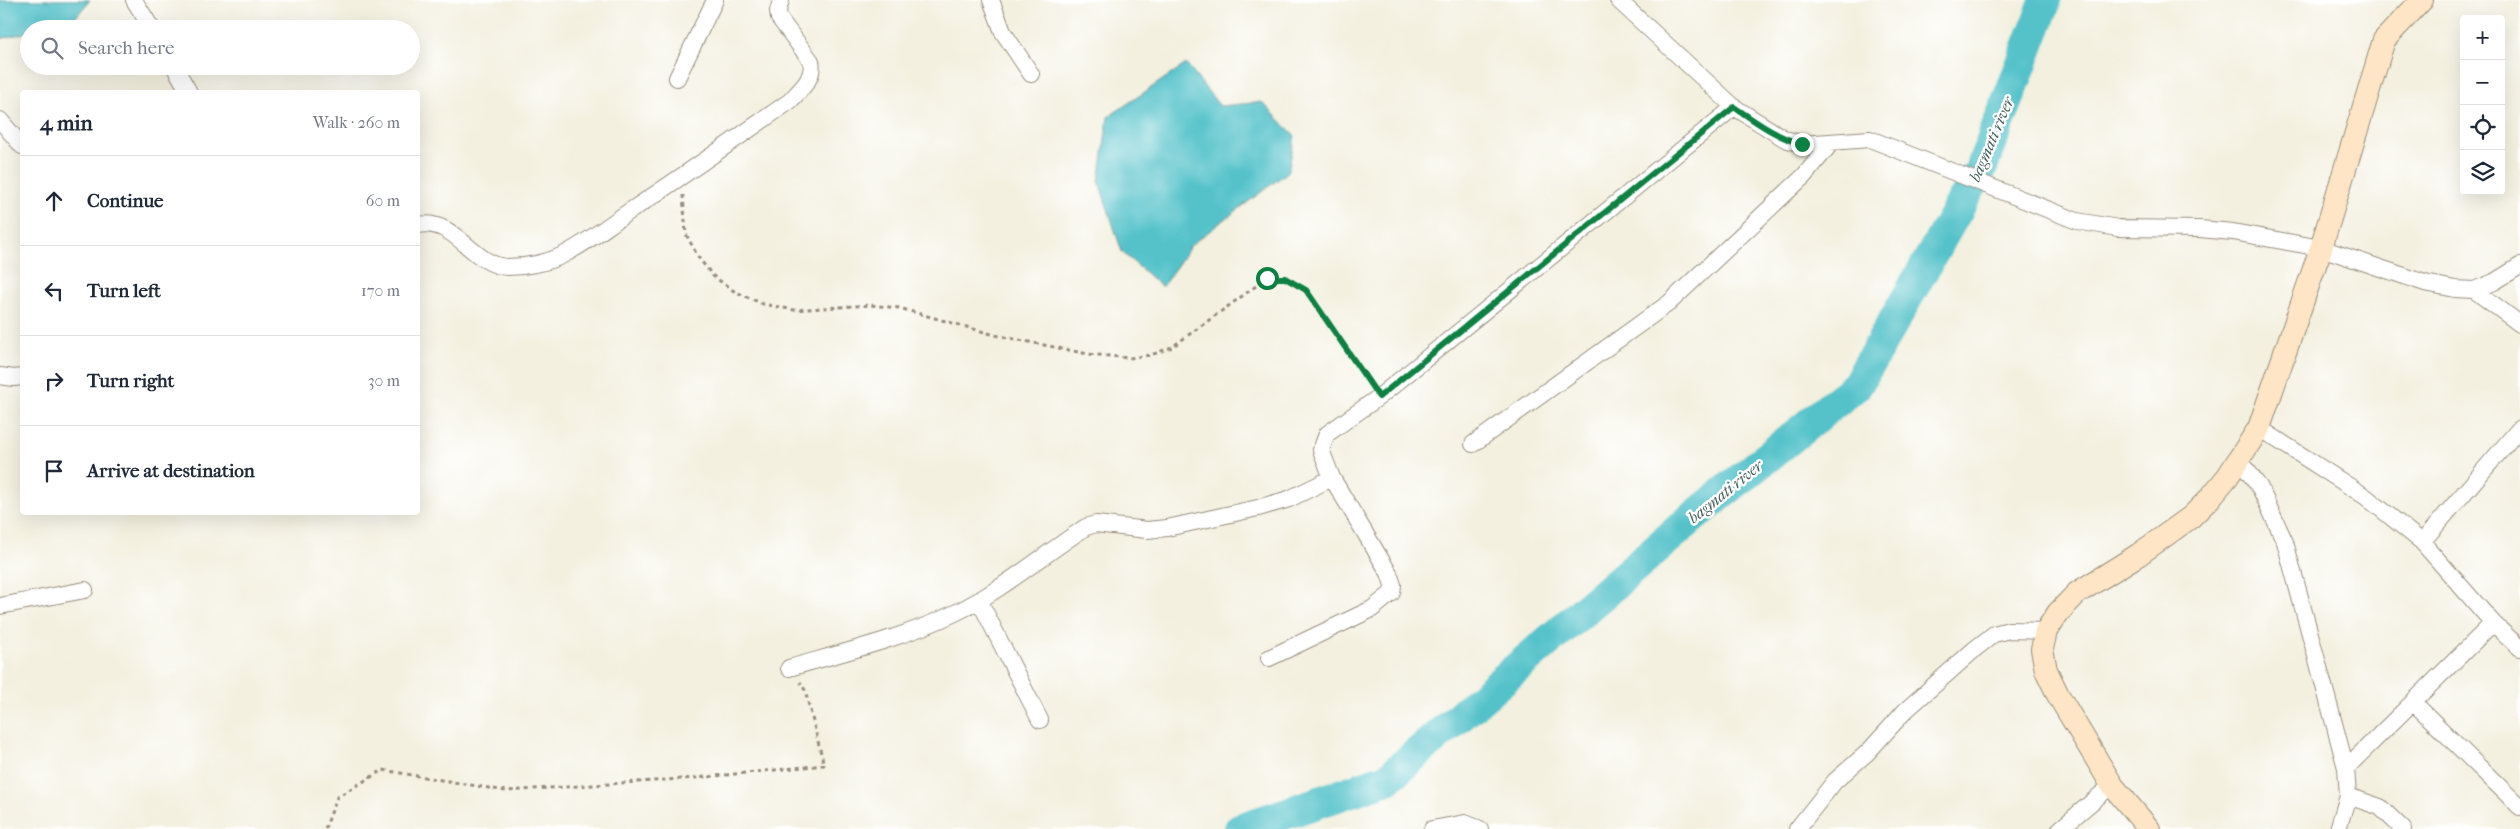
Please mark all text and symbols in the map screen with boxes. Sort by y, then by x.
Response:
map controls [2460,15,2505,195]
button: + [2460,15,2505,60]
search box [20,20,420,75]
icon: search [38,34,66,62]
text: Search here [78,37,174,59]
button: − [2460,60,2505,105]
water label: bagmati river [1965,92,2018,184]
button: locate [2460,105,2505,150]
text: 4 min [40,111,93,135]
text: Walk · 260 m [313,113,400,132]
route end [1791,133,1814,156]
button: layers [2460,150,2505,195]
icon: ahead [40,187,68,215]
text: Continue [87,190,163,212]
text: 60 m [366,191,400,210]
route start [1256,267,1279,290]
icon: left [40,277,68,305]
text: Turn left [87,280,161,302]
text: 170 m [361,281,400,300]
icon: right [40,367,68,395]
text: Turn right [87,370,174,392]
text: 30 m [368,371,400,390]
water label: bagmati river [1684,455,1768,527]
icon: arrive [40,457,68,485]
text: Arrive at destination [87,460,255,482]

